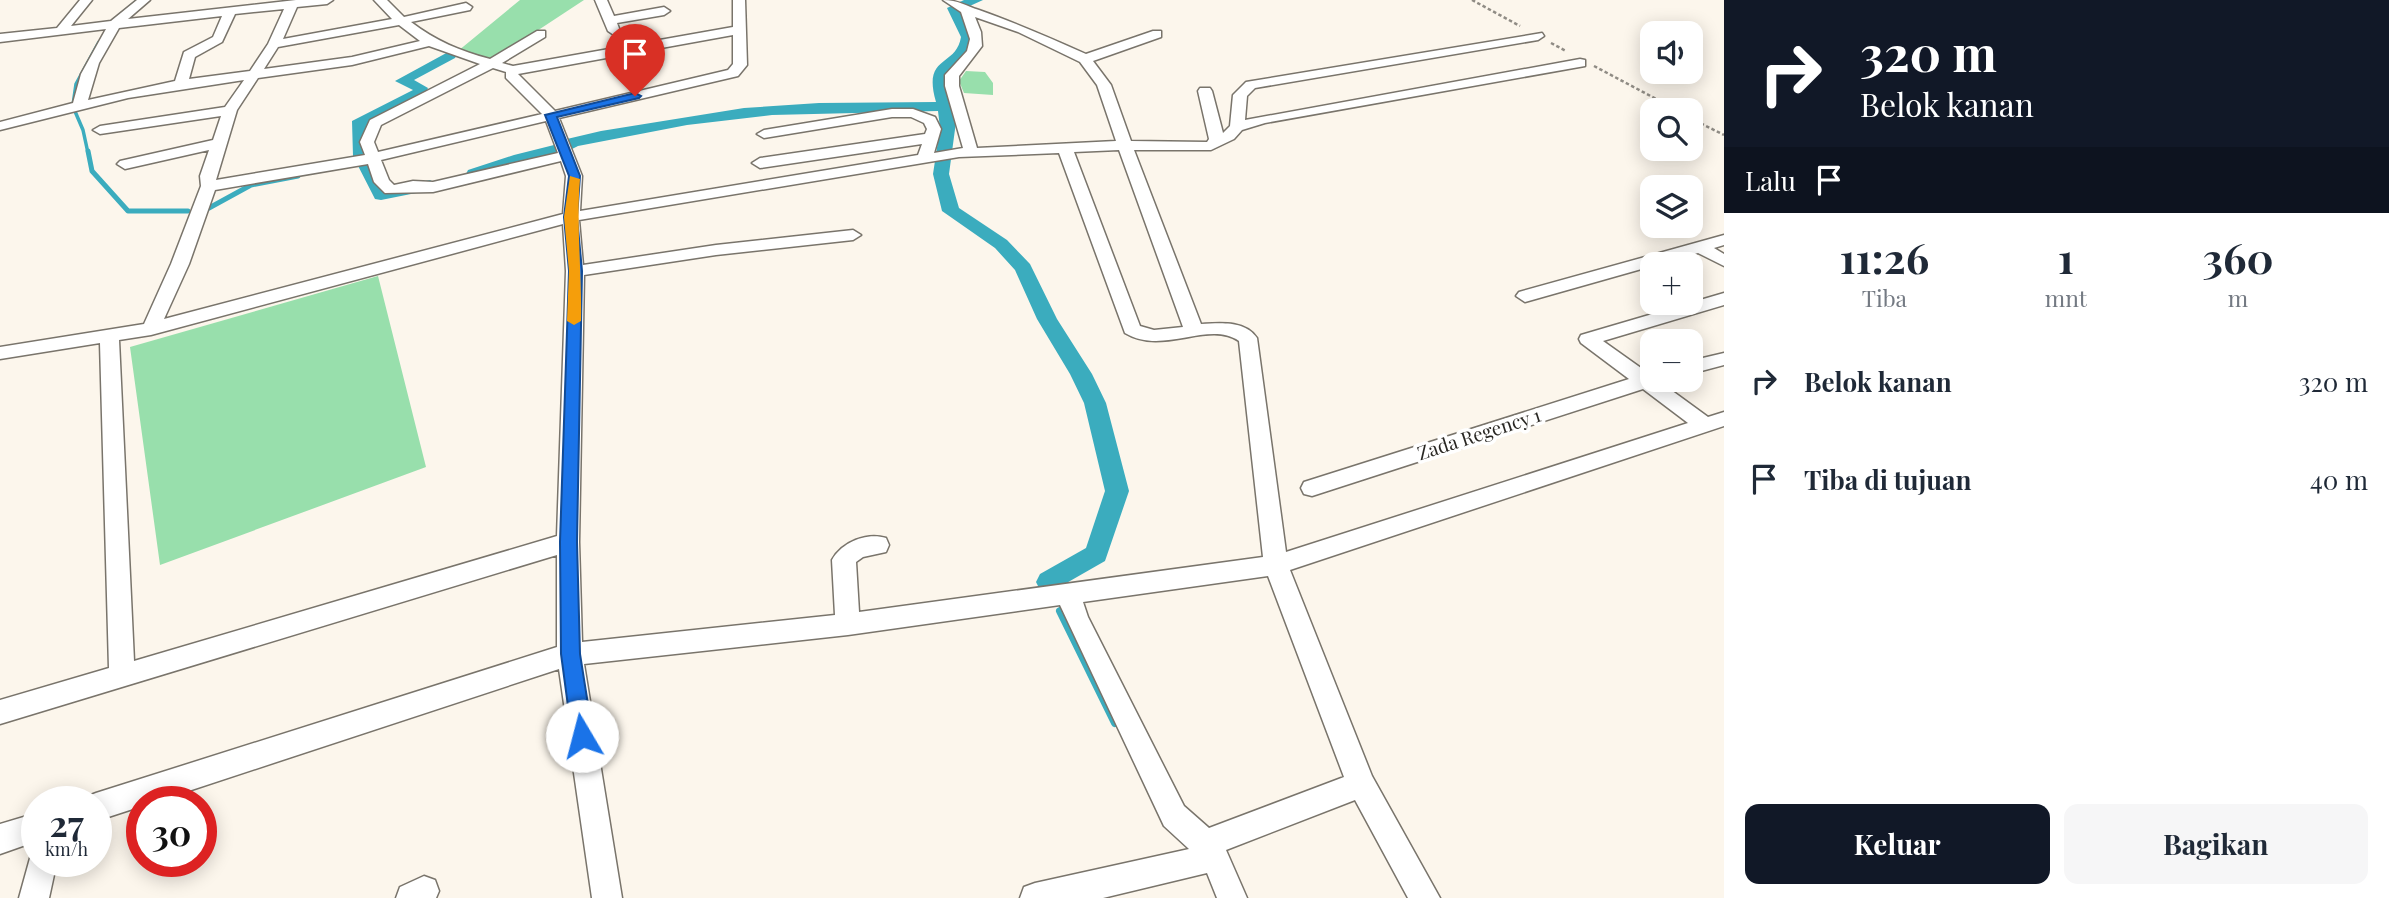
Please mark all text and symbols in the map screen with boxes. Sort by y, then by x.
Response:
text: 320 m [1860,19,1997,84]
map controls [1640,21,1703,392]
button: sound [1640,21,1703,84]
pin [605,24,665,96]
icon: right [1745,28,1836,119]
icon: arrive [616,35,654,73]
text: Belok kanan [1860,82,2034,125]
button: search [1640,98,1703,161]
icon: arrive [1810,161,1848,199]
text: Lalu [1745,163,1796,198]
button: layers [1640,175,1703,238]
text: 11:26 [1839,229,1929,285]
text: 1 [2058,229,2074,285]
text: 360 [2202,229,2274,285]
button: + [1640,252,1703,315]
text: Tiba [1862,282,1907,313]
text: mnt [2045,282,2087,313]
text: m [2228,282,2248,313]
button: − [1640,329,1703,392]
icon: right [1745,362,1783,400]
text: Belok kanan [1804,364,1952,399]
text: 320 m [2299,364,2368,399]
street label: Zada Regency 1 [1414,401,1544,465]
icon: arrive [1745,460,1783,498]
text: Tiba di tujuan [1804,462,1972,497]
text: 40 m [2310,462,2368,497]
position arrow [545,699,619,773]
speed limit sign: 30 [126,786,217,877]
text: 27 [49,799,84,846]
button: Keluar [1745,804,2050,884]
button: Bagikan [2064,804,2368,884]
text: km/h [45,837,88,861]

